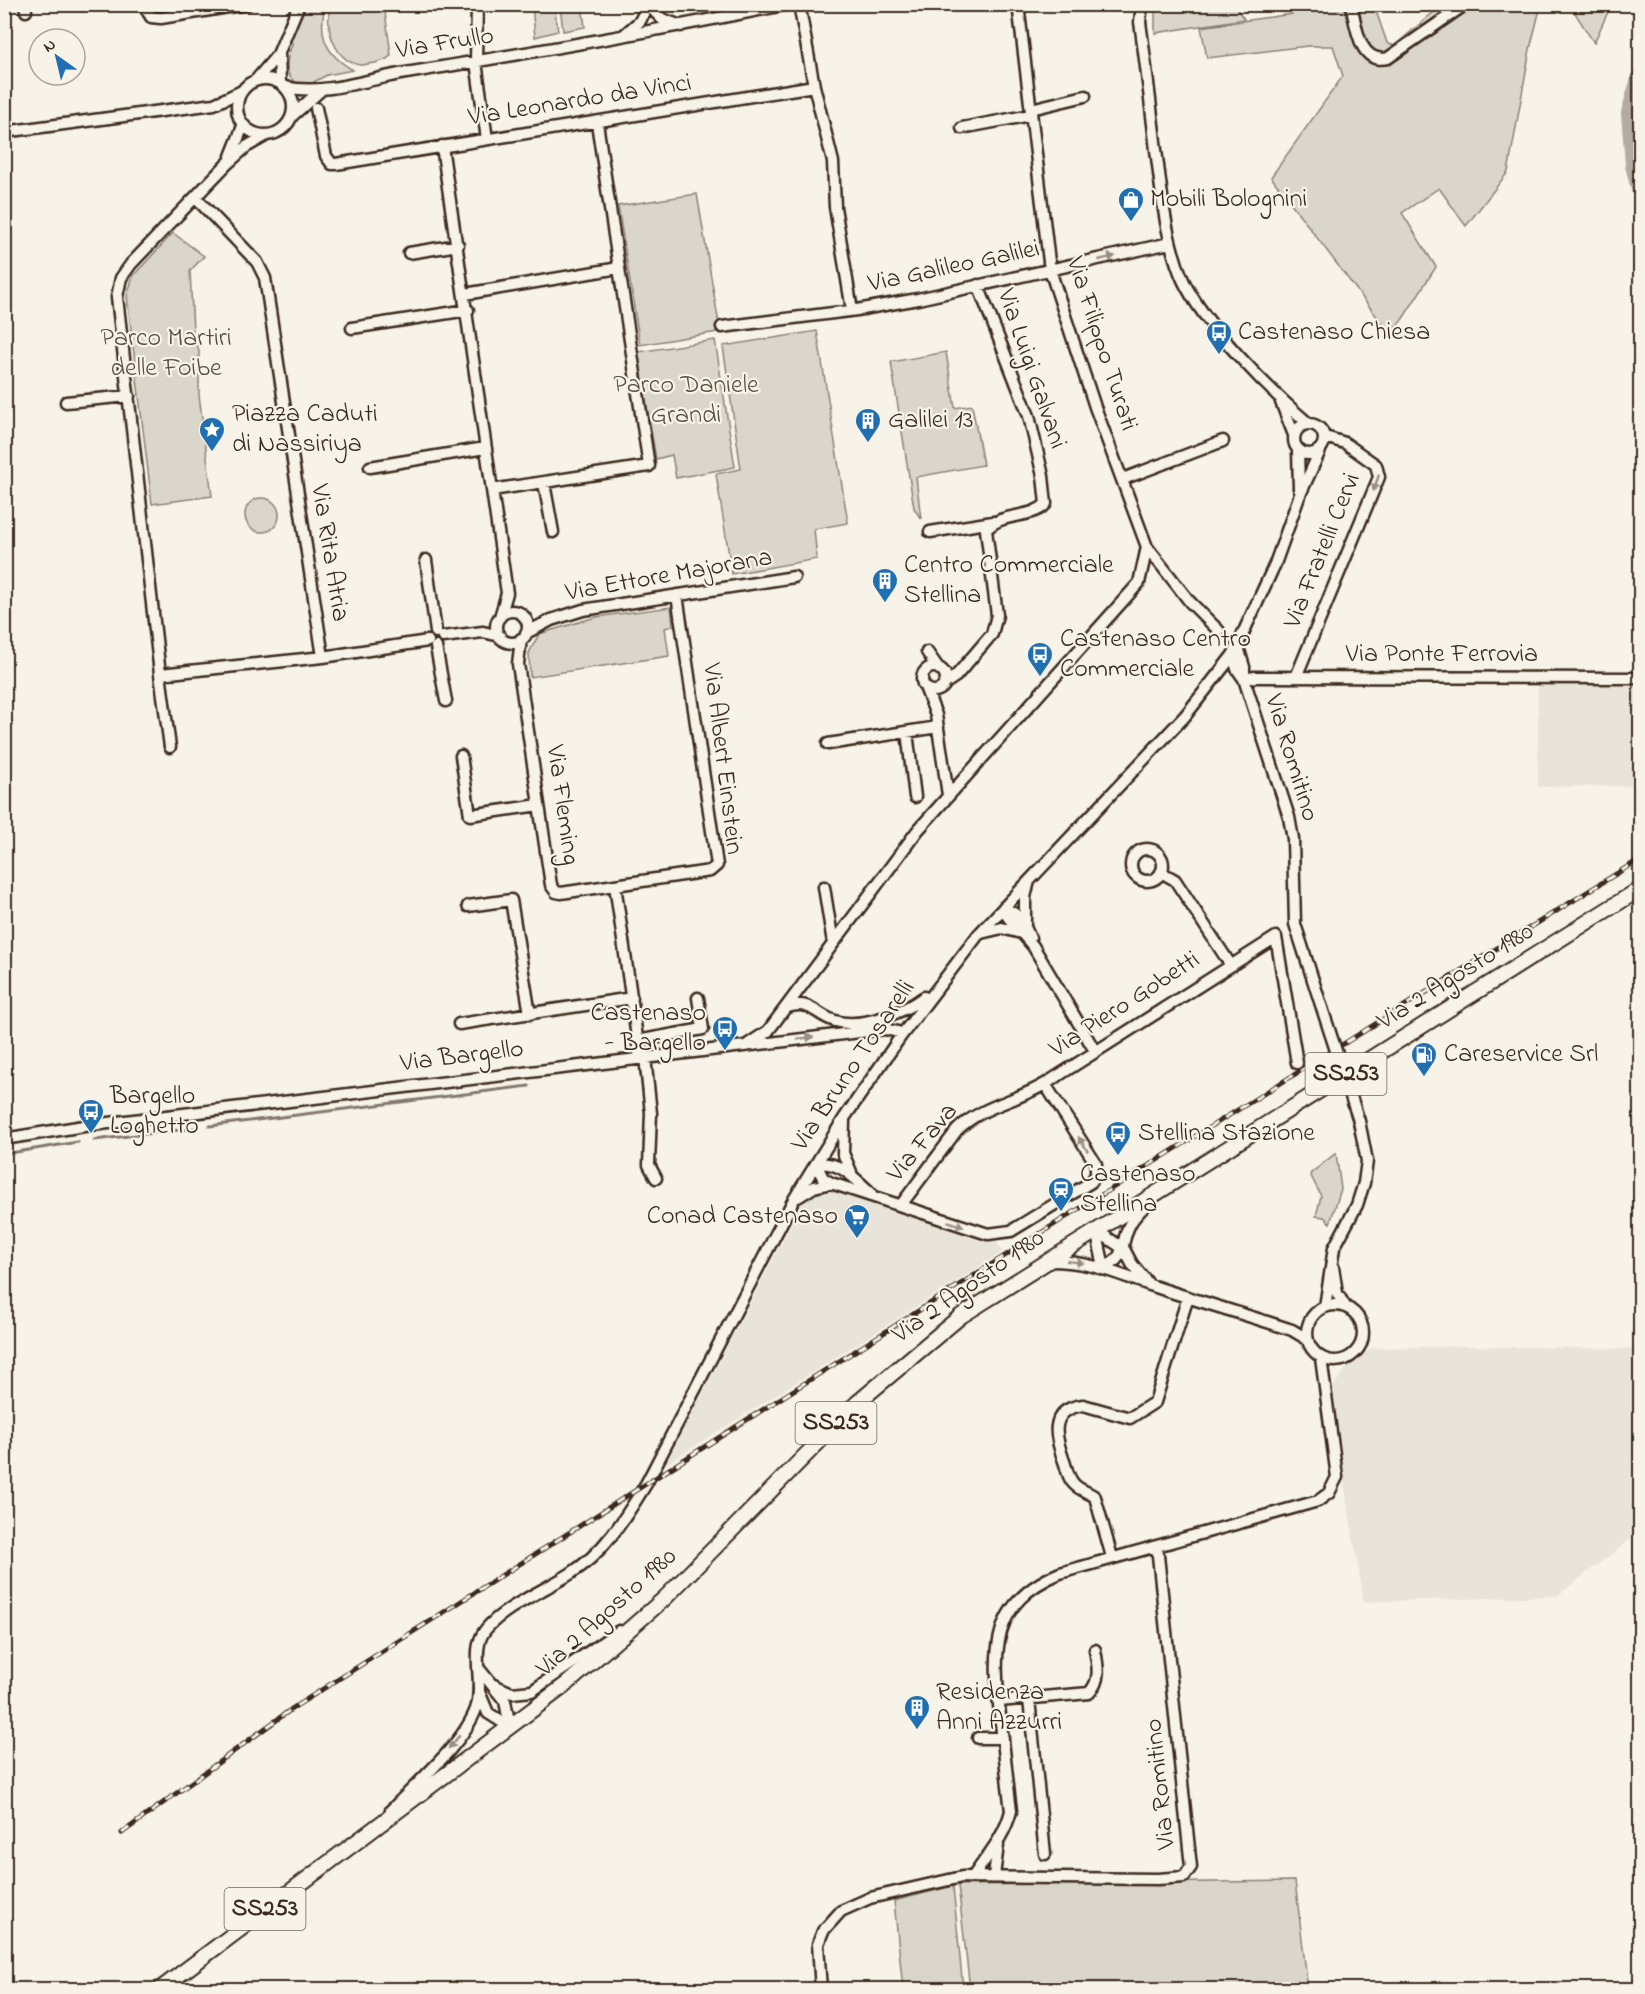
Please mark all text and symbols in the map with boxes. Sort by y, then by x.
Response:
street label: Via Frullo [392,18,497,71]
north arrow [27,27,87,87]
text: N [39,33,61,59]
street label: Via Leonardo da Vinci [465,65,694,138]
place label: Mobili Bolognini [1150,181,1307,219]
shop icon: Mobili Bolognini [1116,185,1146,223]
street label: Via Galileo Galilei [864,230,1043,304]
street label: Via Filippo Turati [1055,251,1147,436]
one-way arrow [1098,252,1117,262]
street label: Via Luigi Galvani [986,283,1076,454]
place label: Castenaso Chiesa [1238,314,1430,352]
bus stop icon: Castenaso Chiesa [1204,318,1234,356]
park label: Parco Martiri delle Foibe [100,320,232,388]
park label: Parco Daniele Grandi [613,367,759,435]
place label: Piazza Caduti di Nassiriya [232,396,378,464]
place label: Galilei 13 [888,402,974,440]
building icon: Galilei 13 [853,406,883,444]
place icon: Piazza Caduti di Nassiriya [197,415,227,453]
street label: Via Fratelli Cervi [1274,468,1371,635]
one-way arrow [1371,475,1381,493]
street label: Via Rita Atria [299,481,359,624]
street label: Via Ettore Majorana [562,539,775,613]
place label: Centro Commerciale Stellina [904,547,1114,615]
building icon: Centro Commerciale Stellina [870,566,900,604]
place label: Castenaso Centro Commerciale [1060,621,1251,689]
street label: Via Ponte Ferrovia [1345,636,1538,674]
bus stop icon: Castenaso Centro Commerciale [1025,640,1055,678]
street label: Via Albert Einstein [691,660,753,857]
street label: Via Romitino [1253,689,1328,826]
street label: Via Fleming [535,741,589,868]
street label: Via 2 Agosto 1980 [1369,914,1542,1041]
street label: Via Piero Gobetti [1041,942,1208,1069]
street label: Via Bruno Tosarelli [782,973,926,1160]
place label: Castenaso - Bargello [590,995,706,1063]
bus stop icon: Castenaso - Bargello [710,1014,740,1052]
street label: Via Bargello [397,1031,526,1084]
one-way arrow [796,1033,815,1043]
place label: Careservice Srl [1444,1036,1599,1074]
fuel station icon: Careservice Srl [1409,1040,1439,1078]
road number: SS253 [1306,1053,1386,1095]
place label: Bargello Loghetto [109,1078,199,1146]
street label: Via Fava [878,1095,968,1192]
bus stop icon: Bargello Loghetto [76,1097,106,1135]
place label: Stellina Stazione [1138,1115,1315,1153]
bus stop icon: Stellina Stazione [1103,1119,1133,1157]
one-way arrow [1078,1136,1089,1152]
place label: Castenaso Stellina [1080,1156,1196,1224]
station icon: Castenaso Stellina [1046,1175,1076,1213]
place label: Conad Castenaso [647,1198,838,1236]
supermarket icon: Conad Castenaso [842,1202,872,1240]
one-way arrow [947,1219,965,1229]
street label: Via 2 Agosto 1980 [884,1220,1053,1354]
one-way arrow [1066,1257,1085,1267]
road number: SS253 [796,1402,876,1444]
street label: Via 2 Agosto 1980 [527,1539,686,1687]
place label: Residenza Anni Azzurri [936,1674,1062,1742]
building icon: Residenza Anni Azzurri [902,1693,932,1731]
street label: Via Romitino [1135,1717,1187,1852]
one-way arrow [448,1734,461,1749]
road number: SS253 [224,1888,306,1930]

